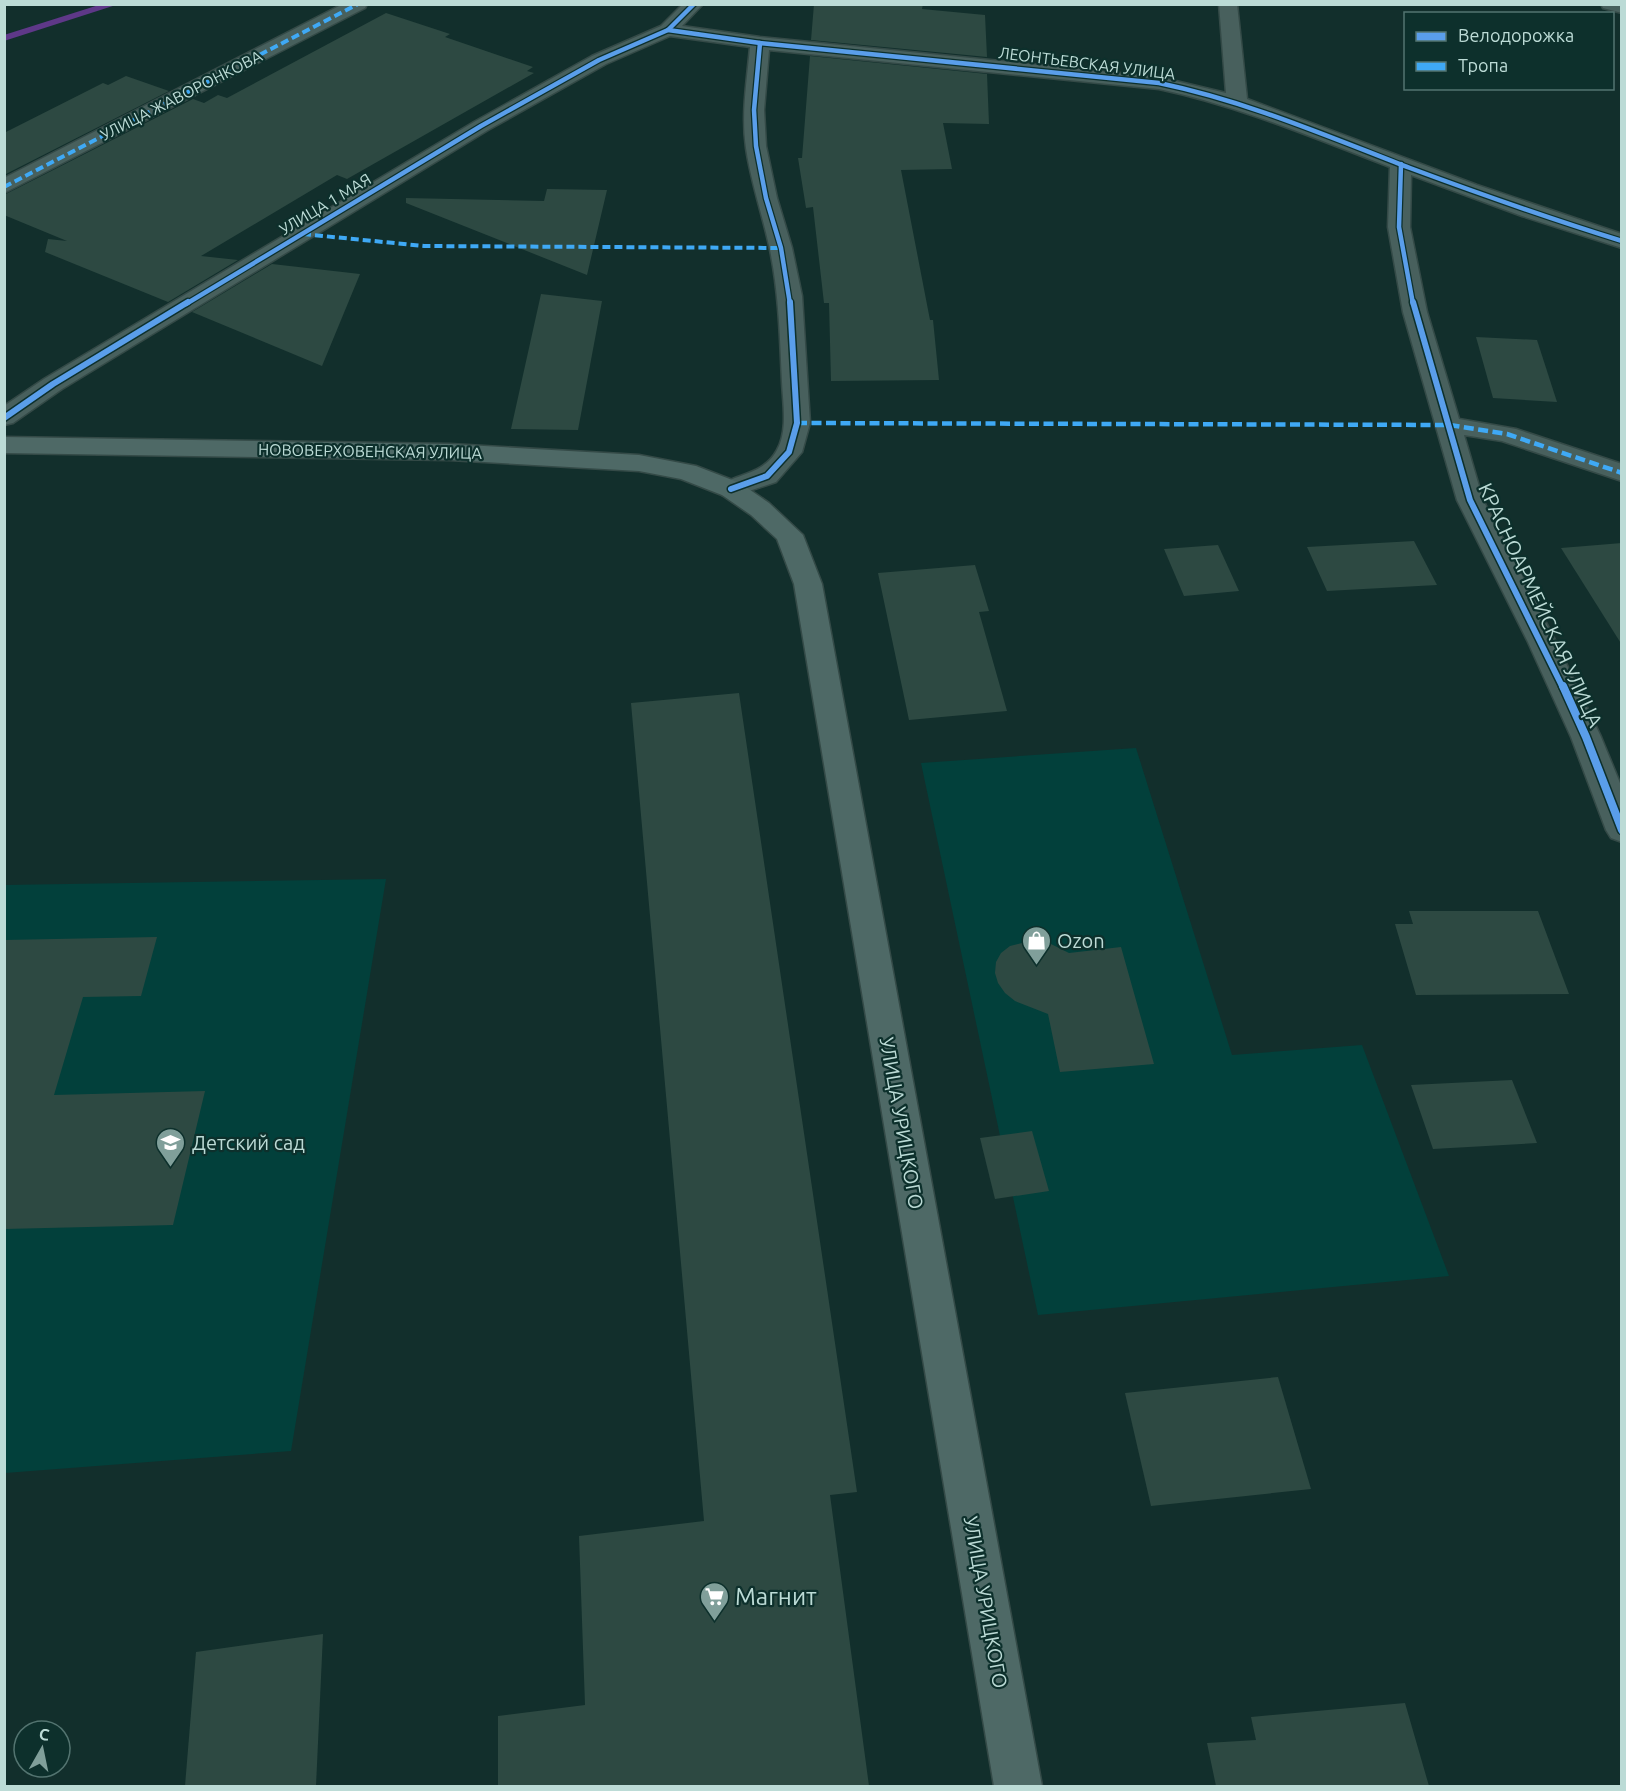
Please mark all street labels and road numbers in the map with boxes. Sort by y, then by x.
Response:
street label: ЛЕОНТЬЕВСКАЯ УЛИЦА [998,43,1177,83]
street label: УЛИЦА ЖАВОРОНКОВА [97,46,265,144]
street label: УЛИЦА 1 МАЯ [276,170,374,238]
street label: НОВОВЕРХОВЕНСКАЯ УЛИЦА [258,440,483,462]
street label: КРАСНОАРМЕЙСКАЯ УЛИЦА [1474,479,1608,731]
street label: УЛИЦА УРИЦКОГО [876,1035,928,1211]
street label: УЛИЦА УРИЦКОГО [960,1514,1012,1690]

